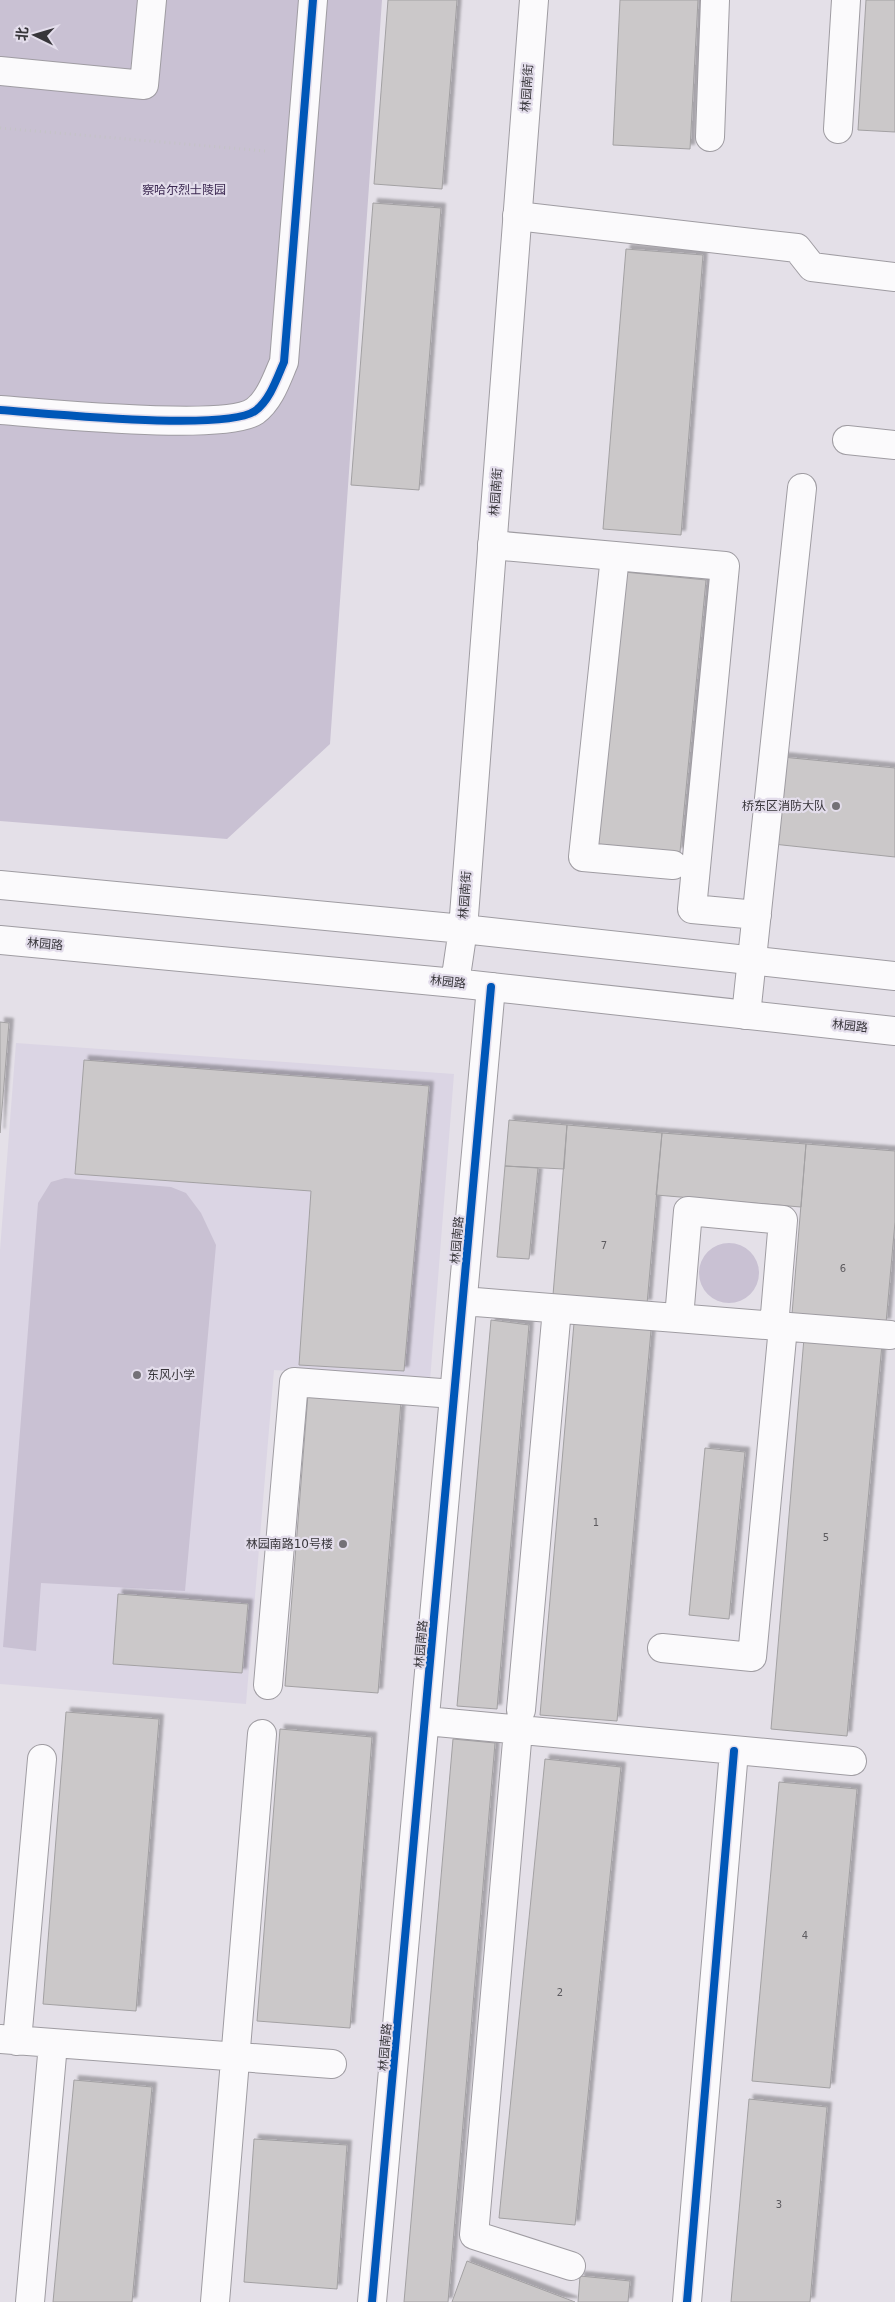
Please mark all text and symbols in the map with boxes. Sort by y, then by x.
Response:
north arrow [10,10,60,60]
text: 北 [13,26,31,42]
street label: 林园南街 [518,64,536,112]
park label: 察哈尔烈士陵园 [142,183,226,197]
street label: 林园南街 [487,468,505,516]
place label: 桥东区消防大队 [742,799,826,813]
marker: 桥东区消防大队 [830,800,842,812]
street label: 林园南街 [456,871,474,919]
street label: 林园路 [26,935,64,953]
street label: 林园路 [429,973,467,991]
street label: 林园路 [831,1017,869,1035]
street label: 林园南路 [448,1215,466,1265]
house number: 7 [601,1240,607,1251]
house number: 6 [840,1263,846,1274]
place label: 东风小学 [147,1368,195,1382]
marker: 东风小学 [131,1369,143,1381]
house number: 1 [593,1517,599,1528]
house number: 5 [823,1532,829,1543]
place label: 林园南路10号楼 [246,1537,333,1551]
marker: 林园南路10号楼 [337,1538,349,1550]
street label: 林园南路 [412,1619,430,1669]
house number: 4 [802,1930,808,1941]
house number: 2 [557,1987,563,1998]
street label: 林园南路 [376,2022,394,2072]
house number: 3 [776,2199,782,2210]

